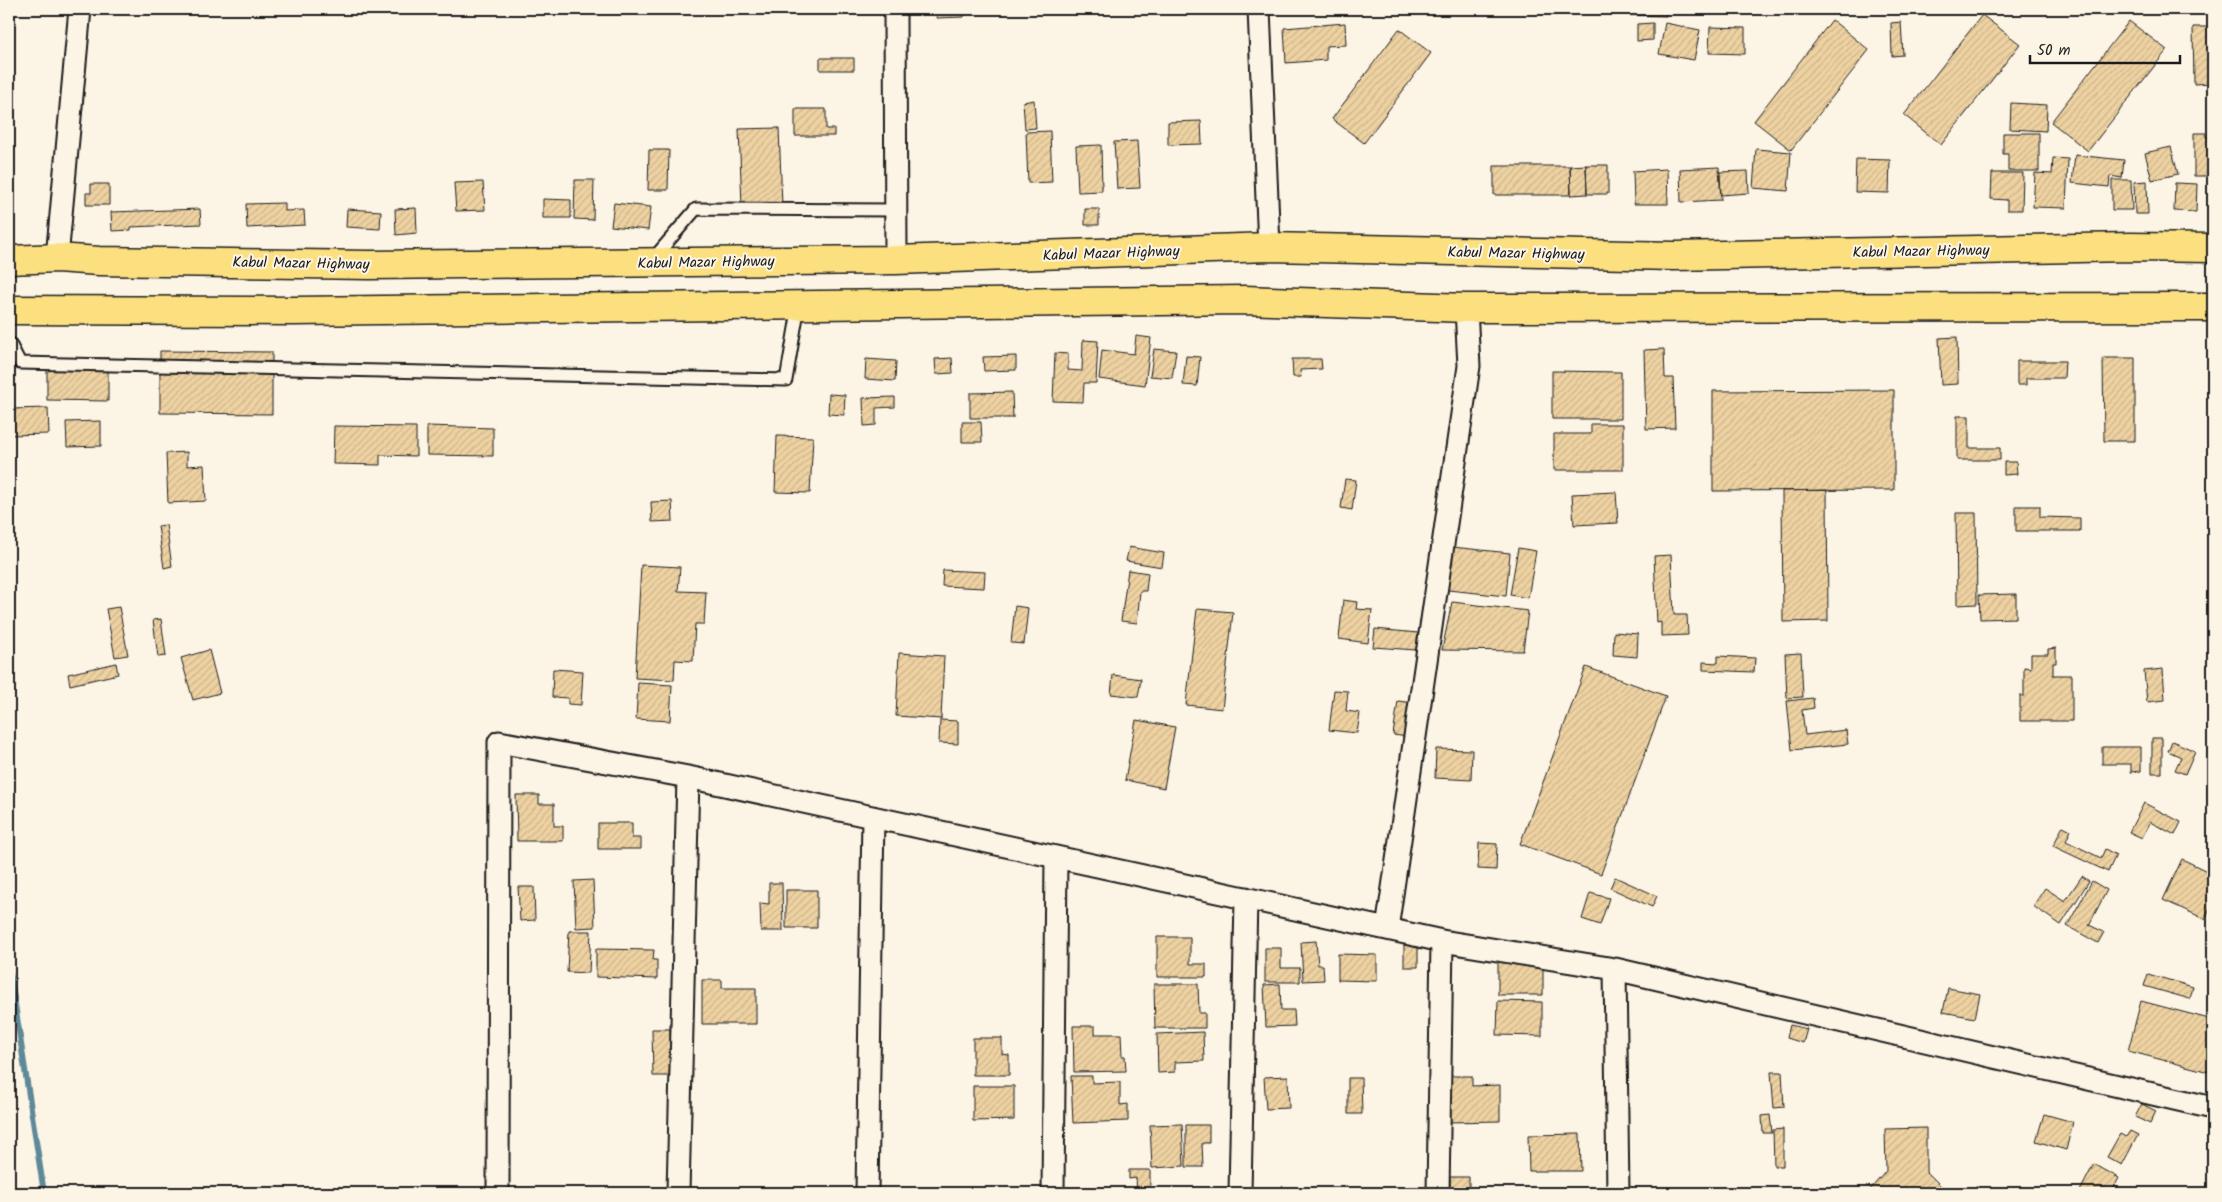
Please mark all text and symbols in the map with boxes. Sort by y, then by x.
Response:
scale bar [2030,32,2180,64]
text: 50 m [2037,39,2071,63]
street label: Kabul Mazar Highway [1852,239,1991,265]
street label: Kabul Mazar Highway [1042,240,1181,268]
street label: Kabul Mazar Highway [1447,241,1586,267]
street label: Kabul Mazar Highway [637,250,776,276]
street label: Kabul Mazar Highway [232,251,371,277]

